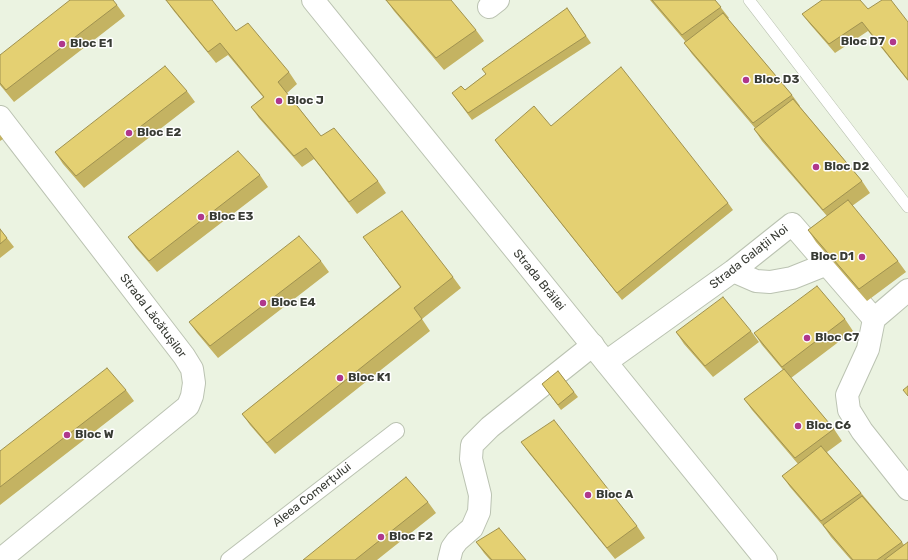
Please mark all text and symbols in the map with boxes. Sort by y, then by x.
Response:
place label: Bloc D7 [841,35,885,49]
place label: Bloc E1 [70,37,112,51]
marker: Bloc D7 [888,37,898,47]
marker: Bloc E1 [57,39,67,49]
place label: Bloc D3 [754,73,799,87]
marker: Bloc D3 [741,75,751,85]
place label: Bloc J [287,94,324,108]
marker: Bloc J [274,96,284,106]
place label: Bloc E2 [137,126,181,140]
marker: Bloc E2 [124,128,134,138]
place label: Bloc D2 [824,160,869,174]
marker: Bloc D2 [811,162,821,172]
place label: Bloc E3 [209,210,253,224]
marker: Bloc E3 [196,212,206,222]
street label: Strada Galații Noi [707,222,791,292]
street label: Strada Brăilei [510,247,568,313]
place label: Bloc D1 [811,250,854,264]
marker: Bloc D1 [857,252,867,262]
street label: Strada Lăcătușilor [117,271,189,361]
place label: Bloc E4 [271,296,316,310]
marker: Bloc E4 [258,298,268,308]
place label: Bloc C7 [815,331,859,345]
marker: Bloc C7 [802,333,812,343]
place label: Bloc K1 [348,371,391,385]
marker: Bloc K1 [335,373,345,383]
place label: Bloc C6 [806,419,851,433]
marker: Bloc C6 [793,421,803,431]
place label: Bloc W [75,428,114,442]
marker: Bloc W [62,430,72,440]
street label: Aleea Comerțului [270,460,354,530]
place label: Bloc A [596,488,633,502]
marker: Bloc A [583,490,593,500]
place label: Bloc F2 [389,530,433,544]
marker: Bloc F2 [376,532,386,542]

